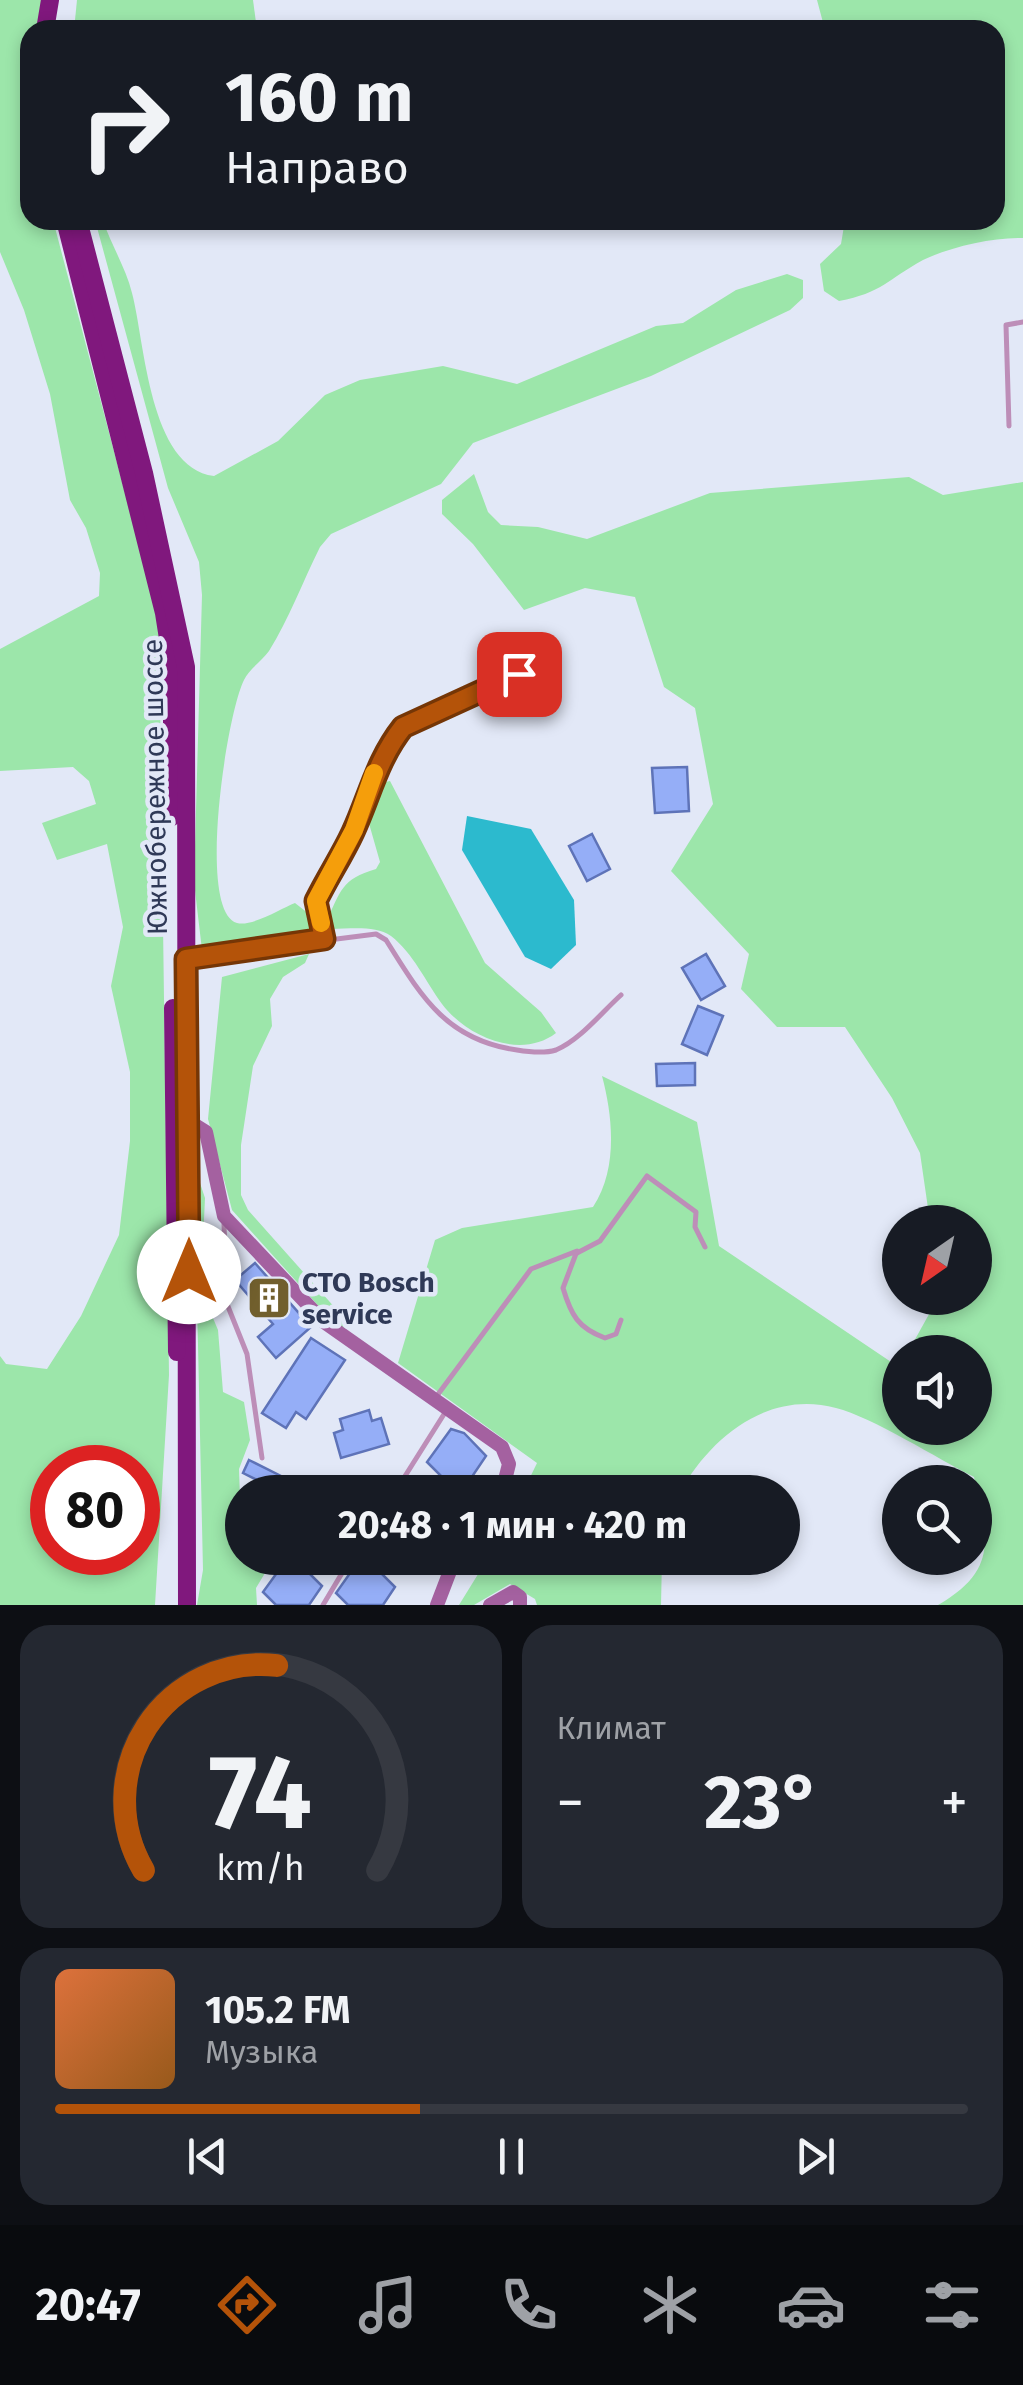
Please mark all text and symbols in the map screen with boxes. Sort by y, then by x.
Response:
text: 160 m [225,56,414,140]
icon: right [60,60,190,190]
text: Направо [225,141,409,195]
pin [477,632,562,717]
street label: Южнобережное шоссе [136,639,174,935]
icon: arrive [492,647,547,702]
north arrow [882,1205,992,1315]
map controls [882,1205,992,1575]
position arrow [137,1220,241,1324]
place label: СТО Bosch service [302,1266,435,1331]
building icon: СТО Bosch service [246,1275,292,1321]
button: sound [882,1335,992,1445]
speed limit sign: 80 [30,1445,160,1575]
button: search [882,1465,992,1575]
text: 20:48 · 1 мин · 420 m [338,1502,687,1548]
text: Климат [557,1709,666,1747]
text: 74 [209,1731,312,1856]
text: 23° [704,1758,821,1848]
text: − [557,1770,584,1836]
text: + [941,1770,968,1836]
text: km/h [217,1847,305,1889]
text: 105.2 FM [205,1987,350,2033]
text: Музыка [205,2033,318,2071]
icon: previous [180,2129,235,2184]
icon: pause [484,2129,539,2184]
icon: next [788,2129,843,2184]
icon: directions [212,2270,282,2340]
icon: music [353,2270,423,2340]
icon: phone [494,2270,564,2340]
icon: climate [635,2270,705,2340]
icon: car [776,2270,846,2340]
icon: filters [917,2270,987,2340]
text: 20:47 [36,2278,141,2332]

